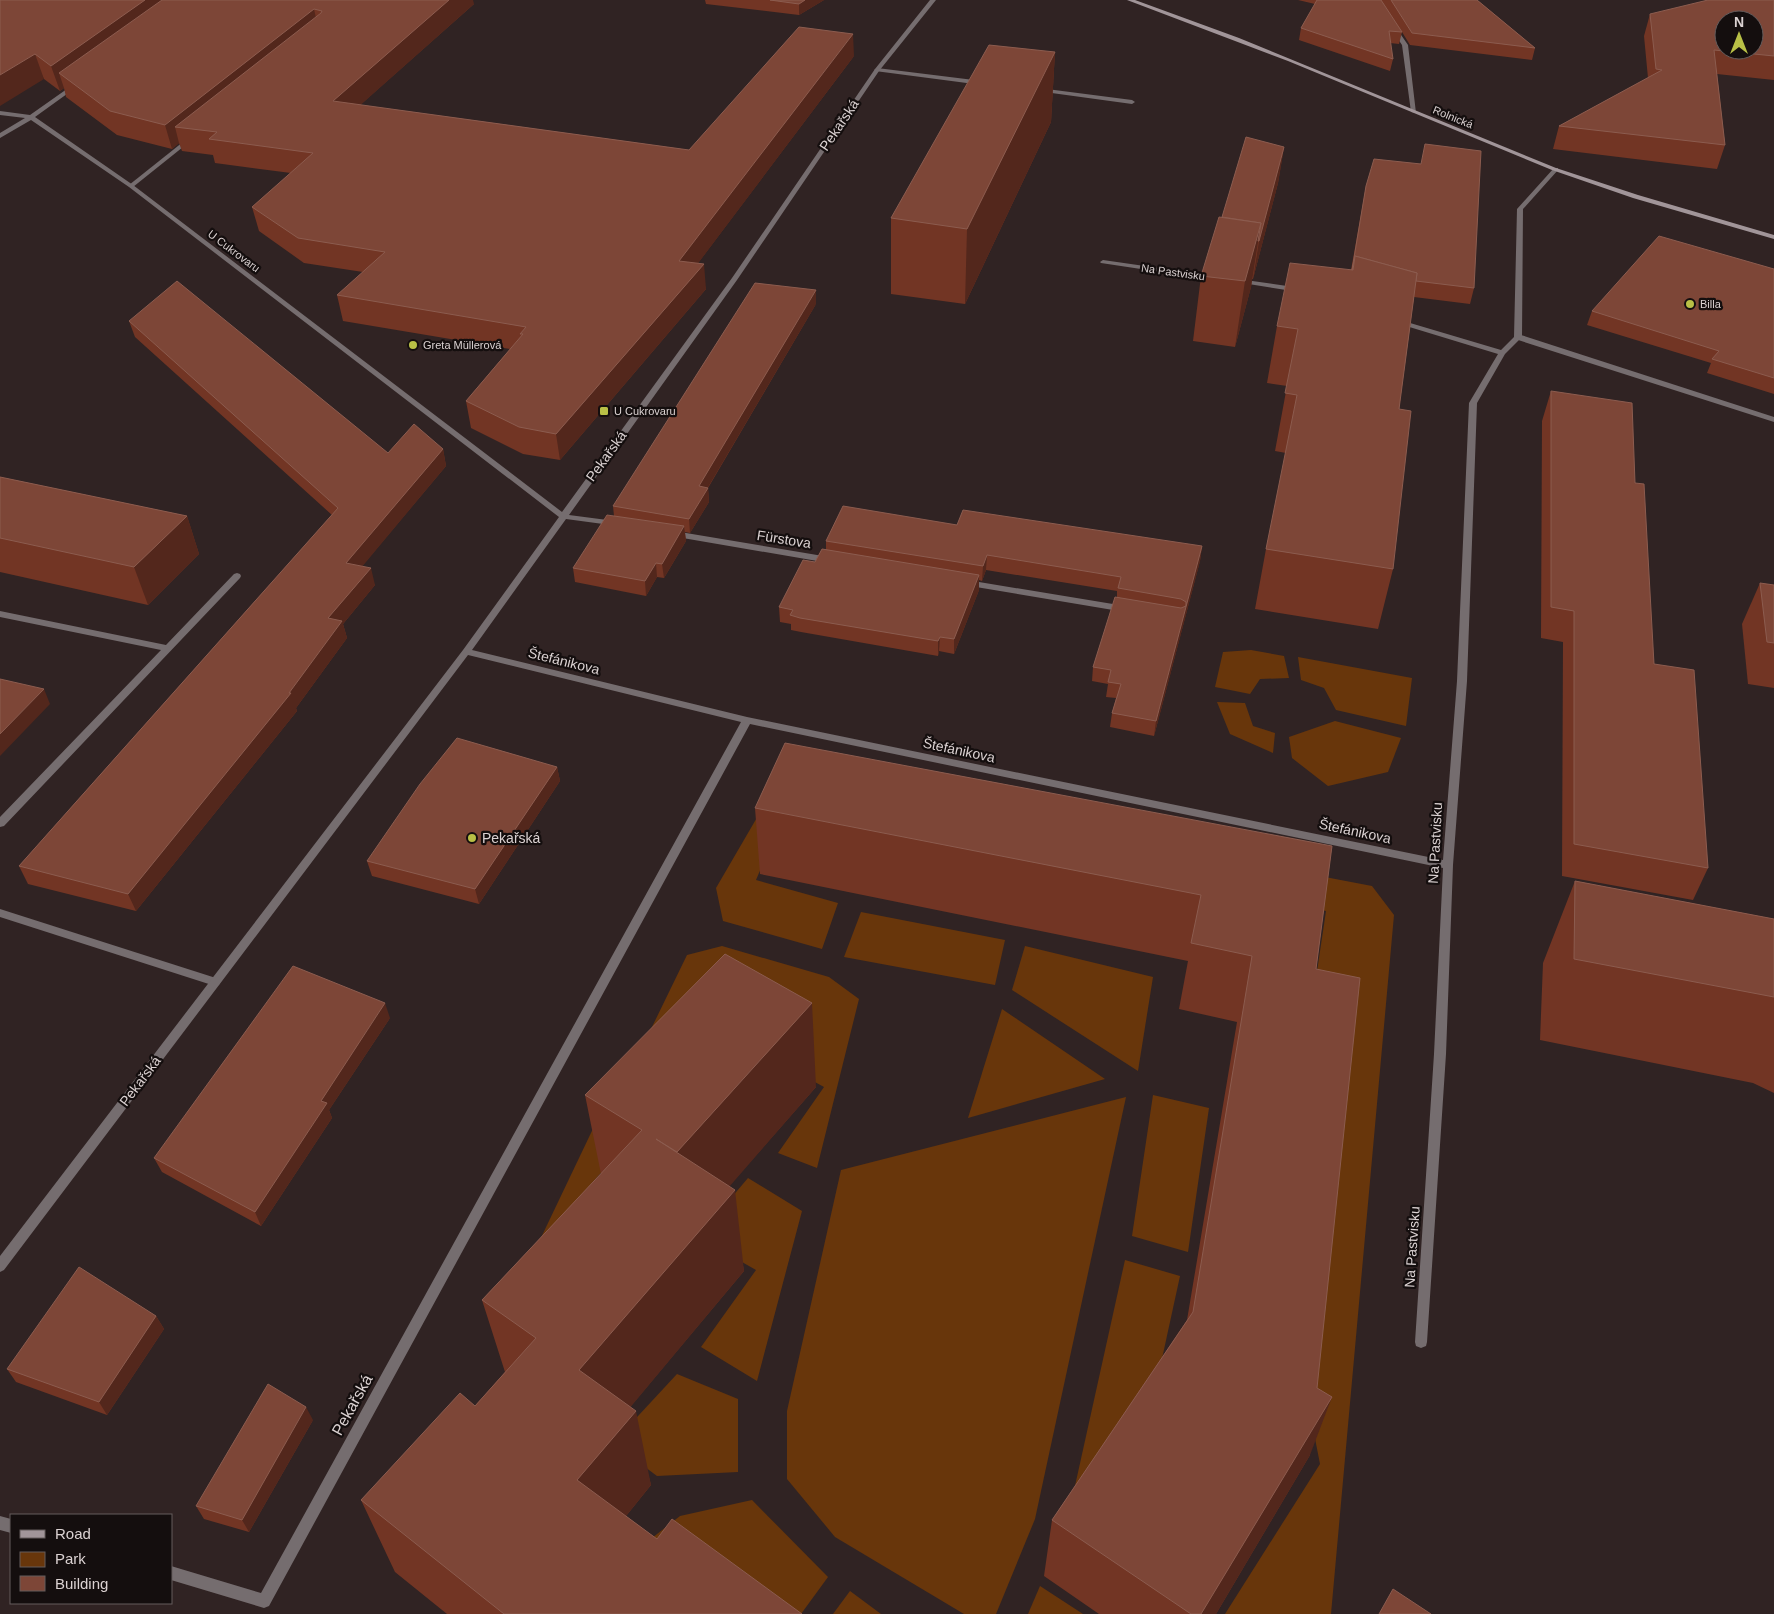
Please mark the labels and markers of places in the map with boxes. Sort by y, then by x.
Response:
marker: Billa [1684,298,1696,310]
place label: Billa [1700,298,1722,310]
marker: Greta Müllerová [407,339,419,351]
place label: Greta Müllerová [423,339,502,351]
marker: U Cukrovaru [598,405,610,417]
place label: U Cukrovaru [614,405,676,417]
place label: Pekařská [482,830,541,846]
marker: Pekařská [466,832,478,844]

